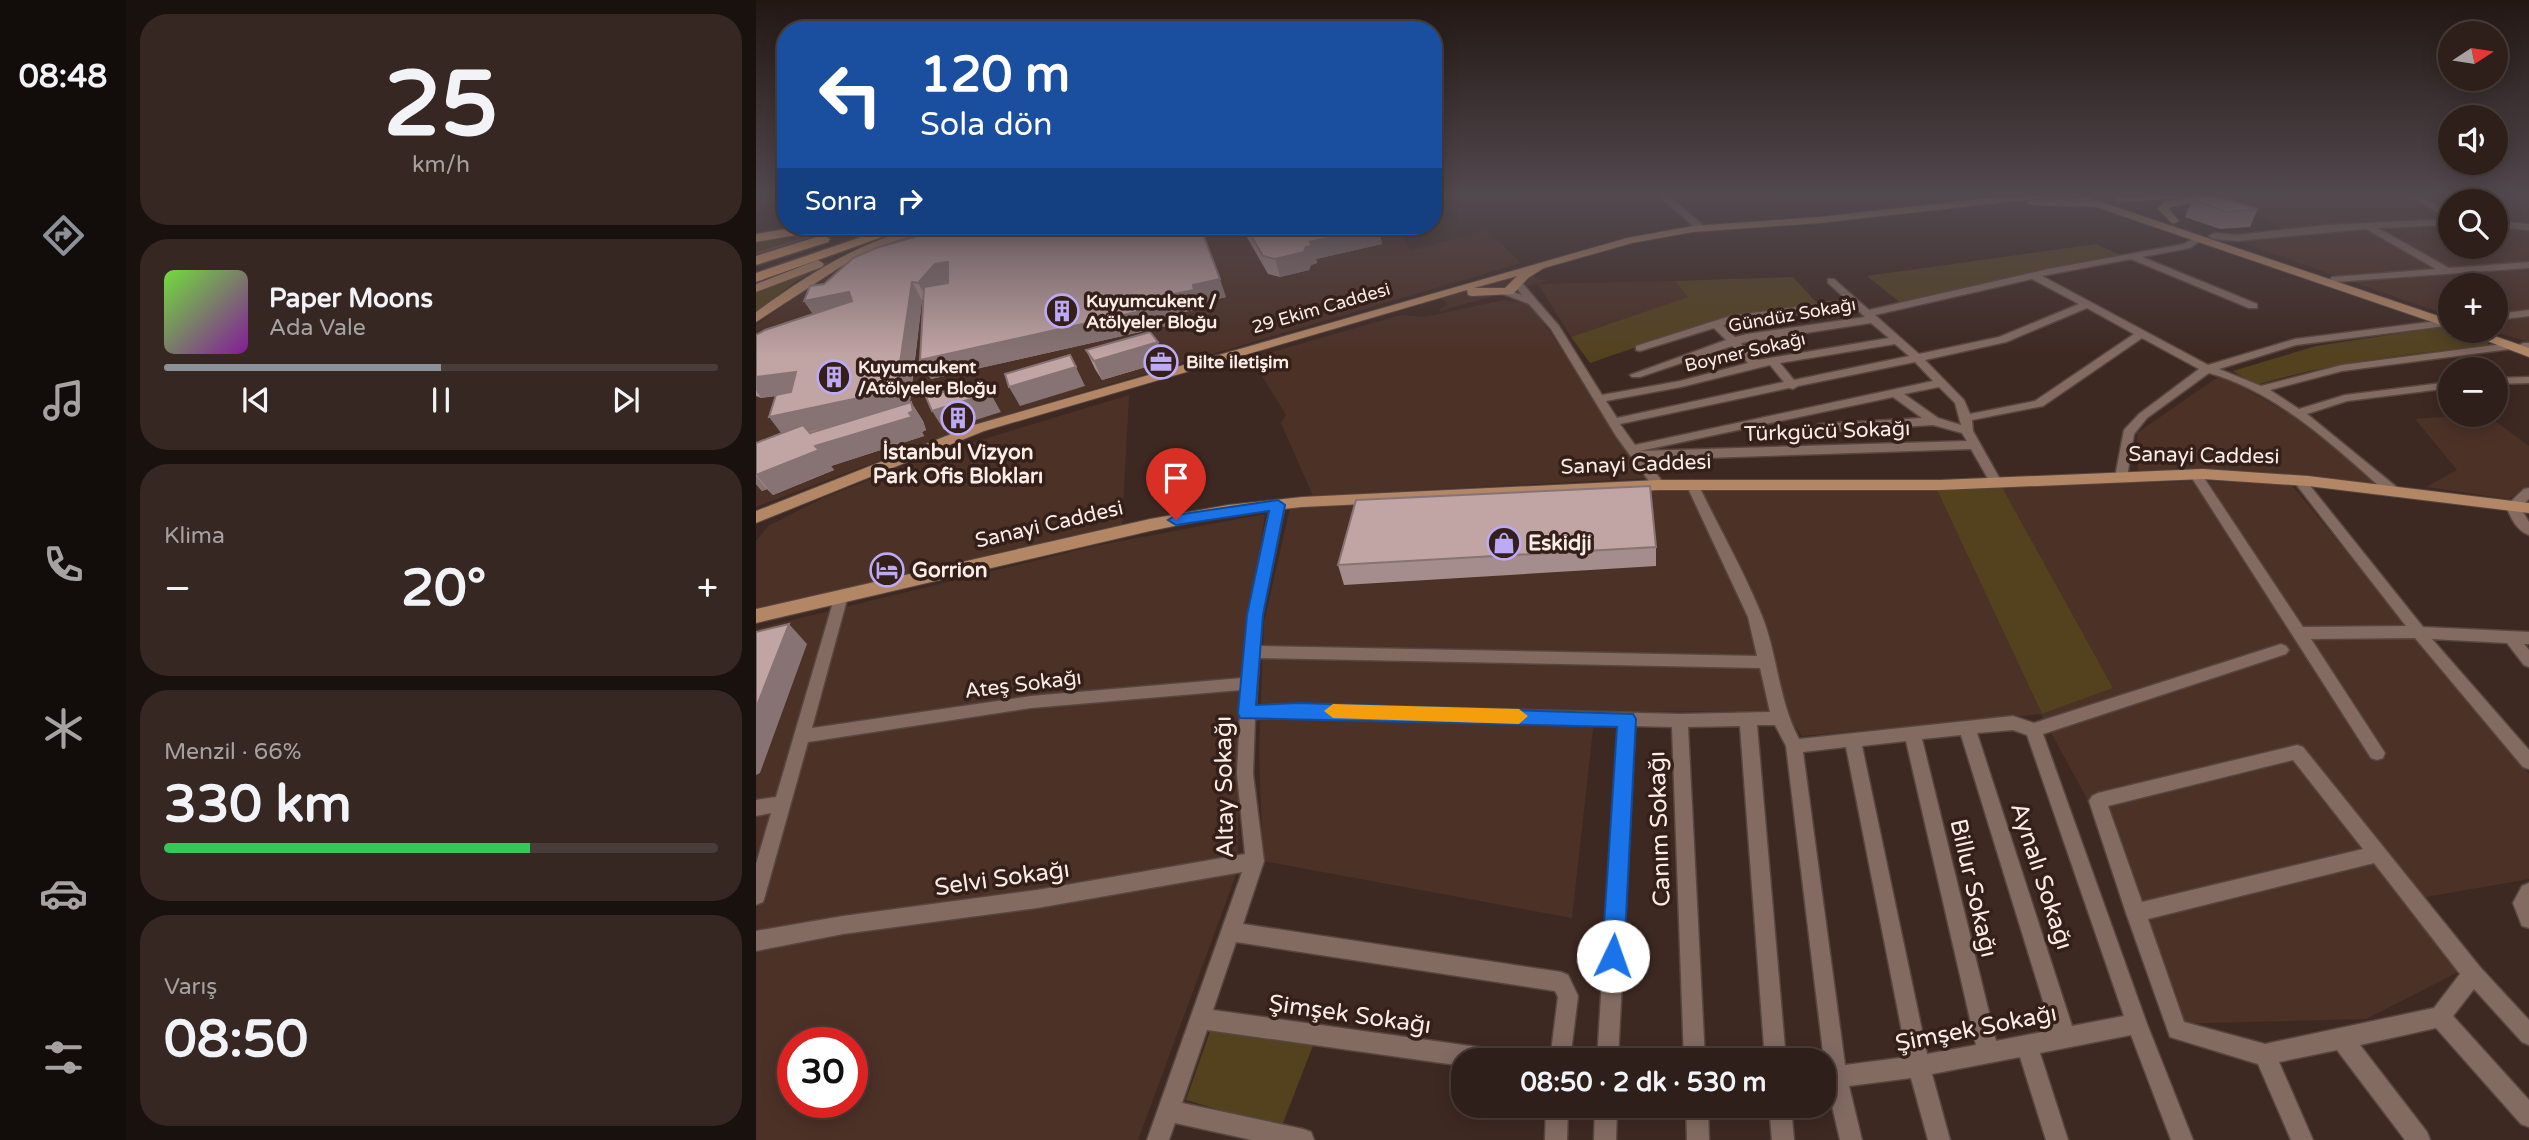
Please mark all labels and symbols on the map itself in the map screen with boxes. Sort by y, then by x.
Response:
north arrow [2438,21,2508,91]
street label: 29 Ekim Caddesi [1249,278,1393,338]
place label: Kuyumcukent / Atölyeler Bloğu [1086,290,1217,333]
building icon: Kuyumcukent / Atölyeler Bloğu [1043,292,1081,330]
street label: Gündüz Sokağı [1727,293,1857,337]
street label: Boyner Sokağı [1682,327,1808,377]
office icon: Bilte iletişim [1142,343,1180,381]
place label: Bilte iletişim [1186,351,1289,373]
place label: Kuyumcukent /Atölyeler Bloğu [858,356,997,399]
building icon: Kuyumcukent /Atölyeler Bloğu [815,358,853,396]
building icon: İstanbul Vizyon Park Ofis Blokları [939,399,977,437]
street label: Türkgücü Sokağı [1743,416,1911,447]
place label: İstanbul Vizyon Park Ofis Blokları [873,440,1043,489]
street label: Sanayi Caddesi [2128,442,2280,469]
pin [1146,448,1206,520]
street label: Sanayi Caddesi [1560,449,1712,480]
street label: Sanayi Caddesi [973,495,1126,554]
shop icon: Eskidji [1485,524,1523,562]
place label: Eskidji [1528,531,1592,556]
hotel icon: Gorrion [868,551,906,589]
place label: Gorrion [912,558,988,583]
street label: Ateş Sokağı [963,665,1083,704]
street label: Altay Sokağı [1209,716,1240,858]
street label: Canım Sokağı [1642,751,1677,907]
street label: Aynalı Sokağı [2004,799,2079,953]
street label: Billur Sokağı [1943,816,2004,960]
street label: Selvi Sokağı [933,855,1071,902]
position arrow [1576,919,1650,993]
street label: Şimşek Sokağı [1267,989,1433,1040]
street label: Şimşek Sokağı [1893,999,2059,1058]
speed limit sign: 30 [777,1027,868,1118]

